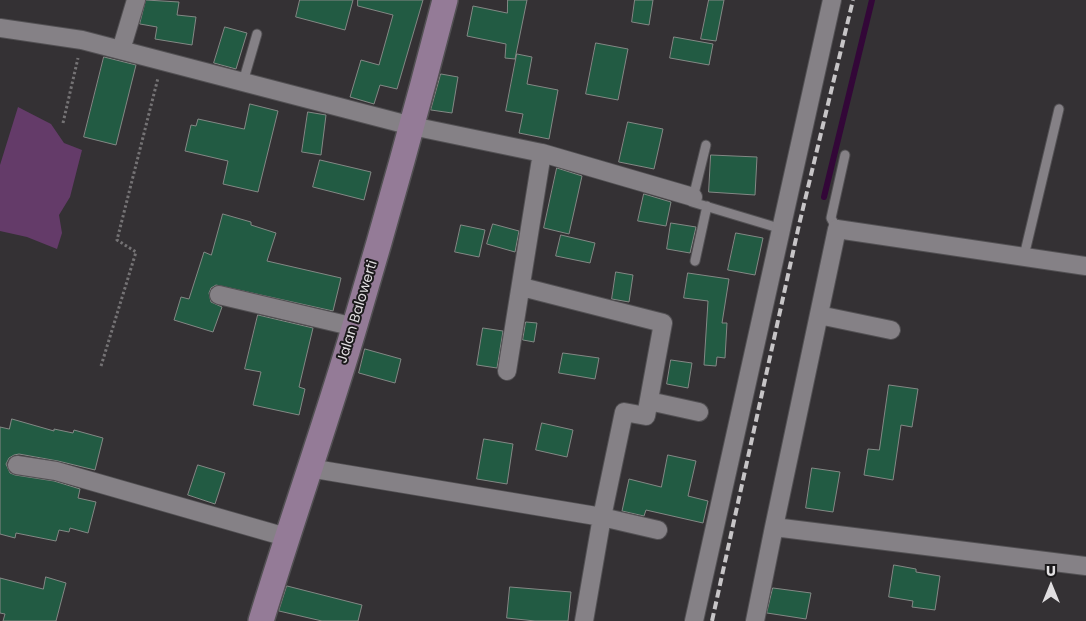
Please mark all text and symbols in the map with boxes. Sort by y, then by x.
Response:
street label: Jalan Balowerti [334,258,382,366]
north arrow [1026,561,1076,611]
text: U [1046,561,1056,581]

